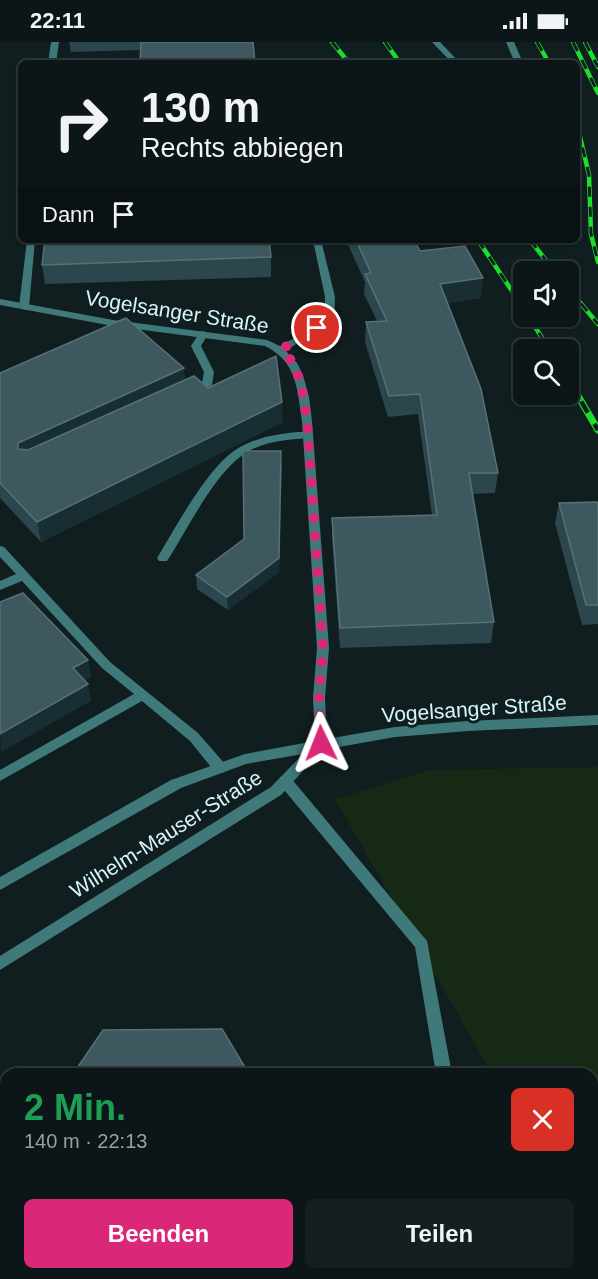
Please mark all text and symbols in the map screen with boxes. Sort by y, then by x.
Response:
text: 22:11 [30,8,85,33]
icon: right [42,84,120,162]
text: 130 m [141,84,260,131]
text: Rechts abbiegen [141,133,344,163]
icon: arrive [107,198,140,231]
text: Dann [42,202,95,227]
map controls [513,261,579,405]
button: sound [513,261,579,327]
street label: Vogelsanger Straße [84,286,271,337]
pin [291,302,342,353]
icon: arrive [300,311,333,344]
button: search [513,339,579,405]
street label: Vogelsanger Straße [381,691,567,726]
position arrow [289,711,353,775]
street label: Wilhelm-Mauser-Straße [66,765,266,902]
text: 2 Min. [24,1087,126,1128]
button: close [511,1088,574,1151]
text: 140 m · 22:13 [24,1130,147,1152]
button: Beenden [24,1199,293,1268]
button: Teilen [305,1199,574,1268]

